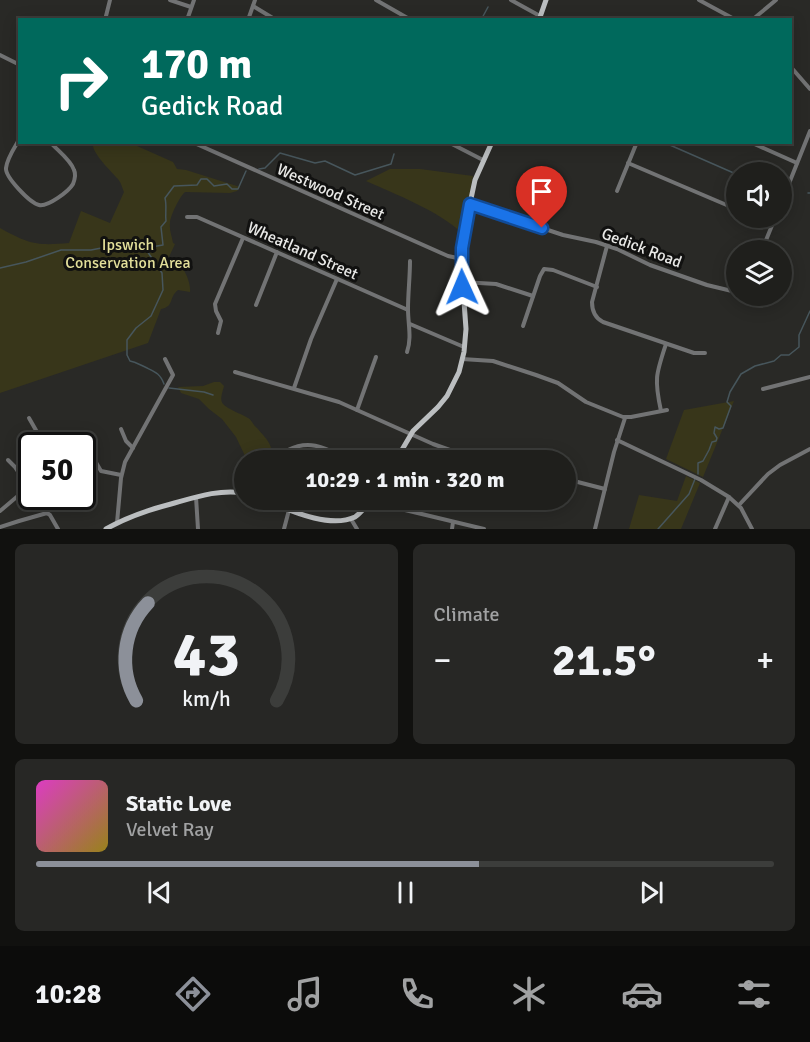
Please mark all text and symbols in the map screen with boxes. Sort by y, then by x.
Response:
text: 170 m [141,39,252,90]
icon: right [42,42,120,120]
text: Gedick Road [141,90,283,123]
street label: Westwood Street [274,159,388,225]
map controls [726,162,792,306]
button: sound [726,162,792,228]
pin [516,166,567,228]
icon: arrive [525,175,558,208]
street label: Wheatland Street [244,218,361,284]
street label: Gedick Road [599,223,685,272]
park label: Ipswich Conservation Area [65,235,191,273]
button: layers [726,240,792,306]
position arrow [430,255,494,319]
speed limit sign: 50 [18,432,96,510]
text: 10:29 · 1 min · 320 m [305,466,505,493]
text: Climate [434,602,499,627]
text: 43 [173,616,240,693]
text: 21.5° [552,633,656,688]
text: − [434,640,451,681]
text: + [756,640,774,681]
text: km/h [182,686,231,712]
text: Static Love [126,790,232,817]
text: Velvet Ray [126,817,214,842]
icon: previous [143,876,176,909]
icon: pause [389,876,422,909]
icon: next [635,876,668,909]
icon: directions [172,973,214,1015]
icon: music [284,973,326,1015]
icon: phone [396,973,438,1015]
icon: climate [508,973,550,1015]
icon: car [621,973,663,1015]
icon: filters [733,973,775,1015]
text: 10:28 [35,978,101,1011]

